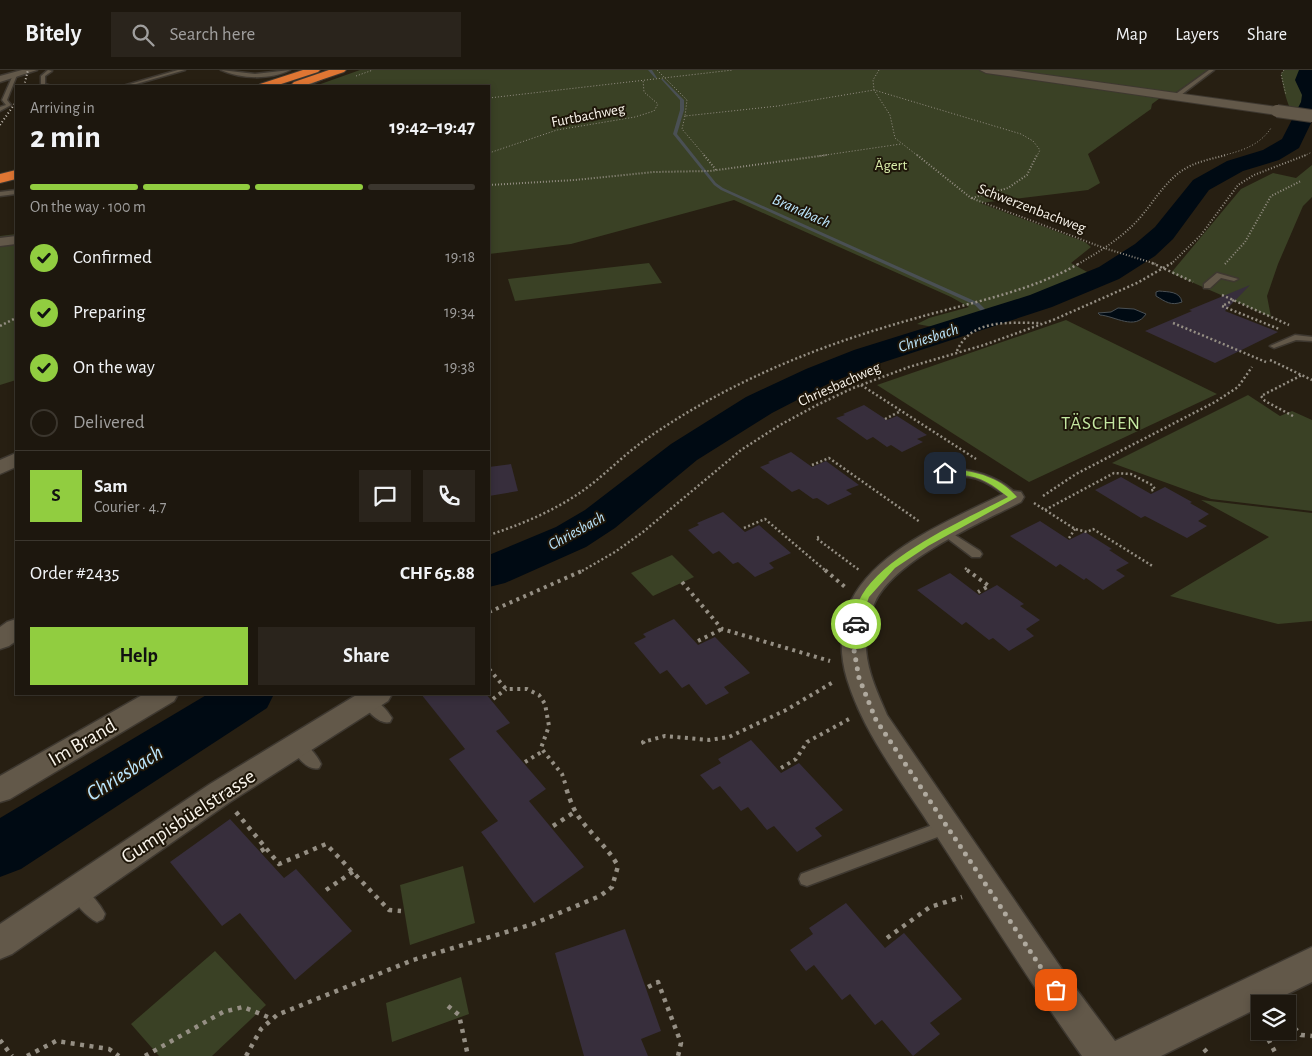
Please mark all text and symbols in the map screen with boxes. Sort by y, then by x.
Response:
search box [111,12,461,57]
icon: search [129,21,157,49]
text: Bitely [25,22,81,46]
text: Search here [169,25,255,44]
text: Map [1116,26,1147,44]
text: Layers [1175,26,1219,44]
text: Share [1247,26,1287,44]
text: Arriving in [30,100,95,116]
street label: Furtbachweg [550,101,627,130]
text: 19:42–19:47 [389,118,475,137]
text: 2 min [30,121,101,153]
park label: Ägert [875,157,907,173]
street label: Schwerzenbachweg [976,181,1088,236]
water label: Brandbach [770,191,833,231]
text: On the way · 100 m [30,199,146,215]
icon: check [30,244,58,272]
text: Confirmed [73,248,152,267]
text: 19:18 [445,249,475,265]
icon: check [30,299,58,327]
text: Preparing [73,303,146,322]
text: 19:34 [444,304,475,320]
water label: Chriesbach [896,321,960,355]
icon: check [30,354,58,382]
text: On the way [73,358,155,377]
text: 19:38 [444,359,475,375]
street label: Chriesbachweg [796,359,883,409]
text: Delivered [73,413,145,432]
district label: TÄSCHEN [1061,413,1141,433]
pin [924,452,966,494]
icon: home [931,459,959,487]
button: chat [359,470,411,522]
button: phone [423,470,475,522]
text: Sam [94,477,128,496]
text: S [51,486,61,505]
text: Courier · 4.7 [94,499,166,515]
water label: Chriesbach [545,509,608,553]
text: Order #2435 [30,564,119,583]
text: CHF 65.88 [400,564,475,583]
courier [831,599,881,649]
icon: car [842,610,870,638]
button: Help [30,627,248,685]
button: Share [258,627,475,685]
street label: Im Brand [45,715,120,770]
water label: Chriesbach [82,741,167,805]
street label: Gumpisbüelstrasse [117,765,259,868]
pin [1035,969,1077,1011]
icon: bag [1042,976,1070,1004]
map controls [1251,995,1296,1040]
button: layers [1251,995,1296,1040]

